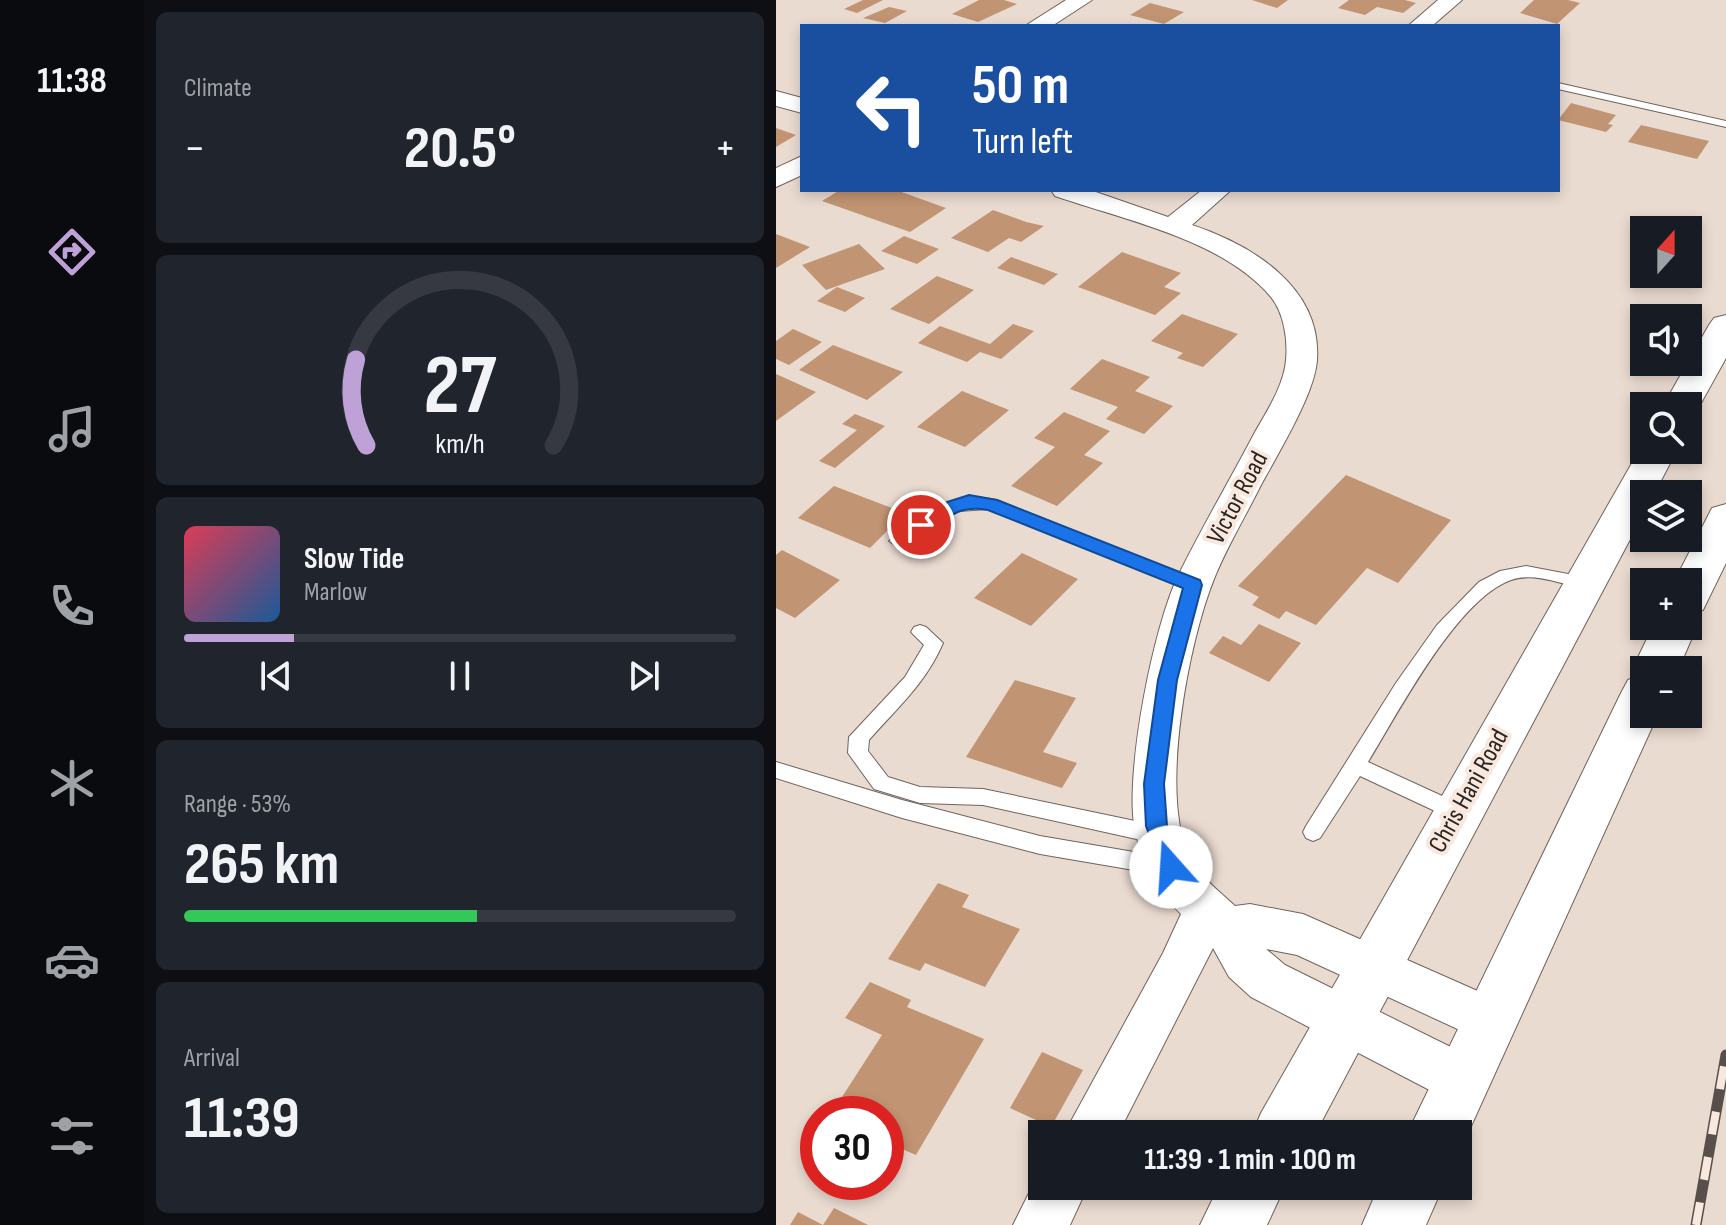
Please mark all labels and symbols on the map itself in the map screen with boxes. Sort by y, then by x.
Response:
north arrow [1630,216,1702,288]
street label: Victor Road [1201,446,1275,550]
pin [887,491,955,559]
street label: Chris Hani Road [1422,724,1516,858]
position arrow [1129,825,1213,909]
speed limit sign: 30 [800,1096,904,1200]

